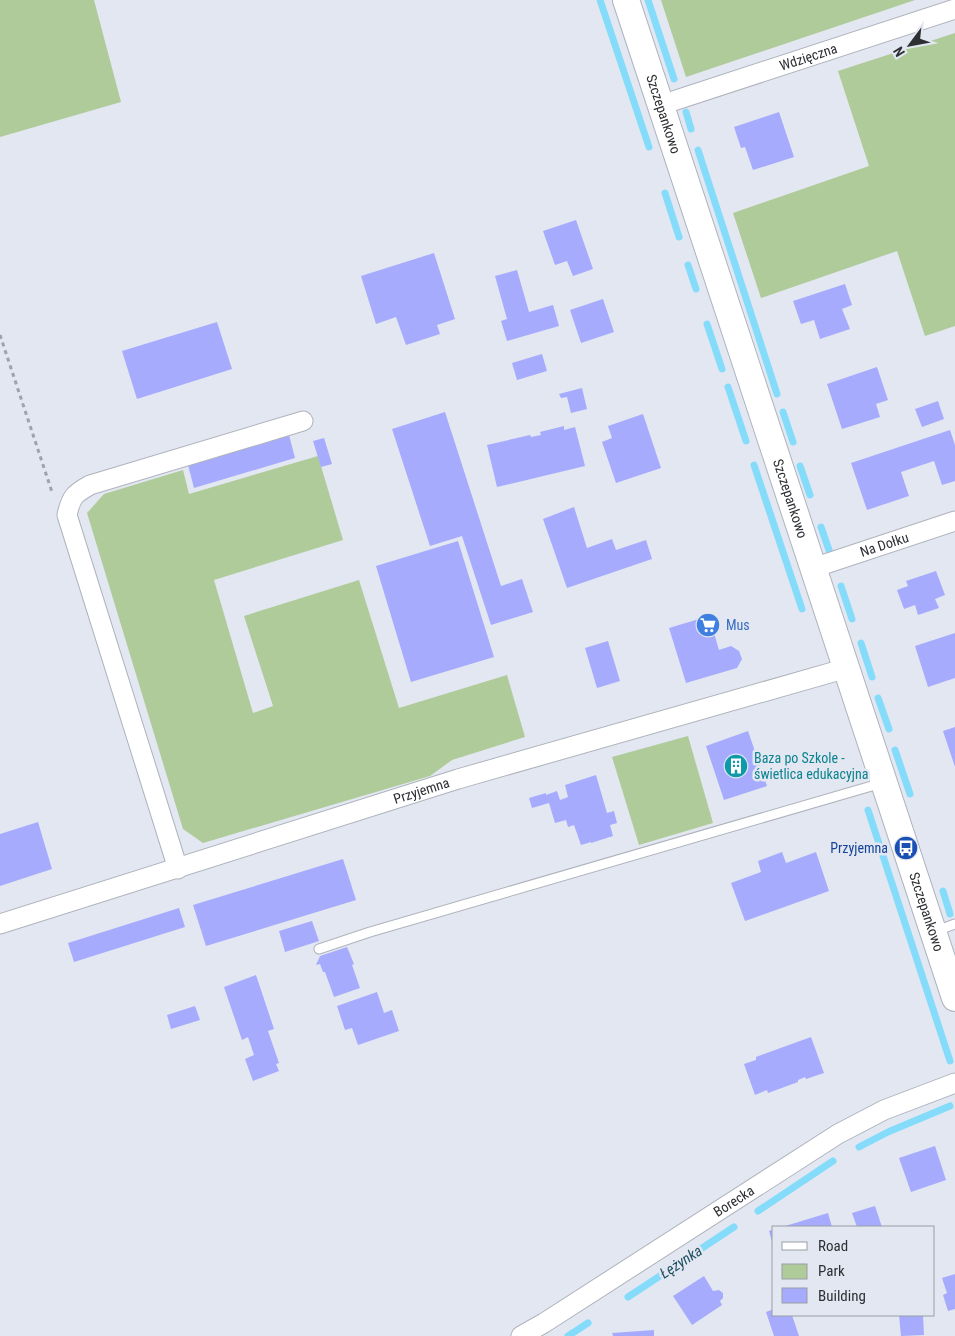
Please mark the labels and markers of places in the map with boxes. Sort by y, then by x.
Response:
supermarket icon: Mus [695,612,721,638]
place label: Mus [726,617,750,633]
place label: Baza po Szkole - świetlica edukacyjna [754,750,868,782]
building icon: Baza po Szkole - świetlica edukacyjna [723,753,749,779]
bus stop icon: Przyjemna [893,835,919,861]
place label: Przyjemna [830,840,888,856]

